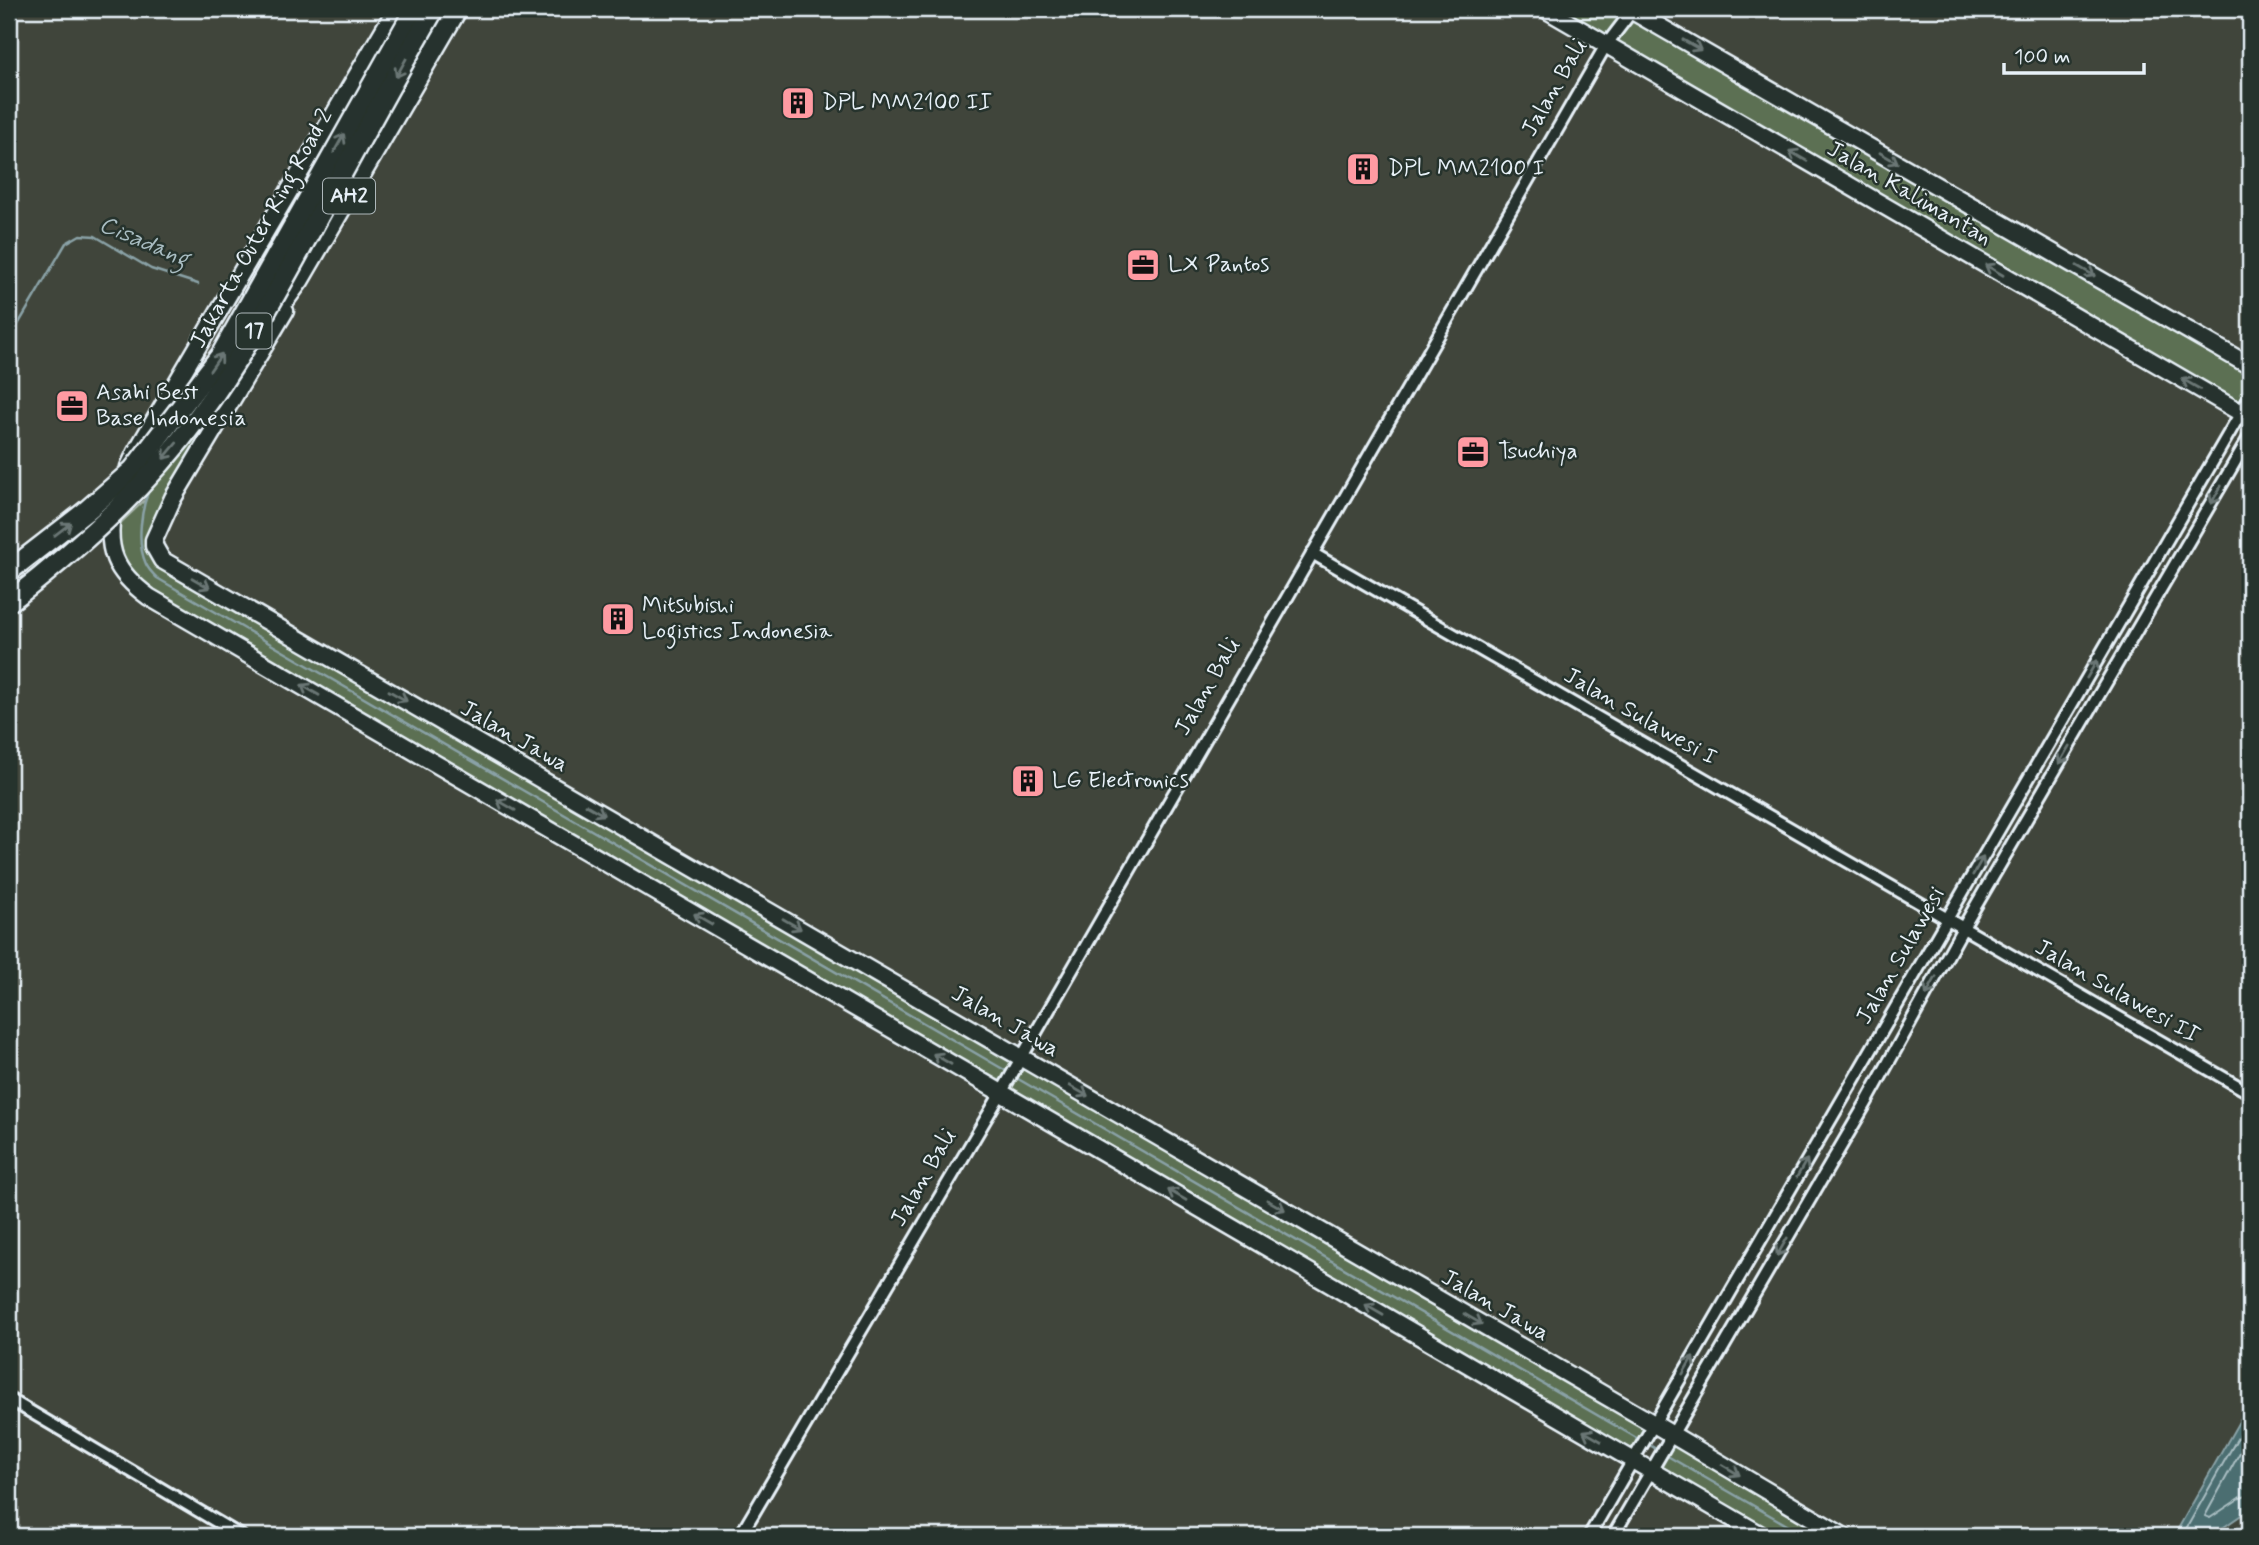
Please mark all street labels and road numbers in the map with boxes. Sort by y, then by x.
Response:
street label: Jalan Bali [1515,34,1595,142]
street label: Jakarta Outer Ring Road 2 [184,104,342,355]
street label: Jalan Kalimantan [1821,135,1997,253]
road number: AH2 [323,178,375,214]
road number: 17 [236,314,272,348]
street label: Jalan Bali [1168,633,1248,741]
street label: Jalan Sulawesi I [1558,661,1722,773]
street label: Jalan Jawa [454,694,574,780]
street label: Jalan Sulawesi [1850,882,1952,1030]
street label: Jalan Sulawesi II [2029,933,2205,1051]
street label: Jalan Jawa [945,979,1065,1065]
street label: Jalan Bali [884,1124,964,1232]
street label: Jalan Jawa [1435,1263,1555,1349]

